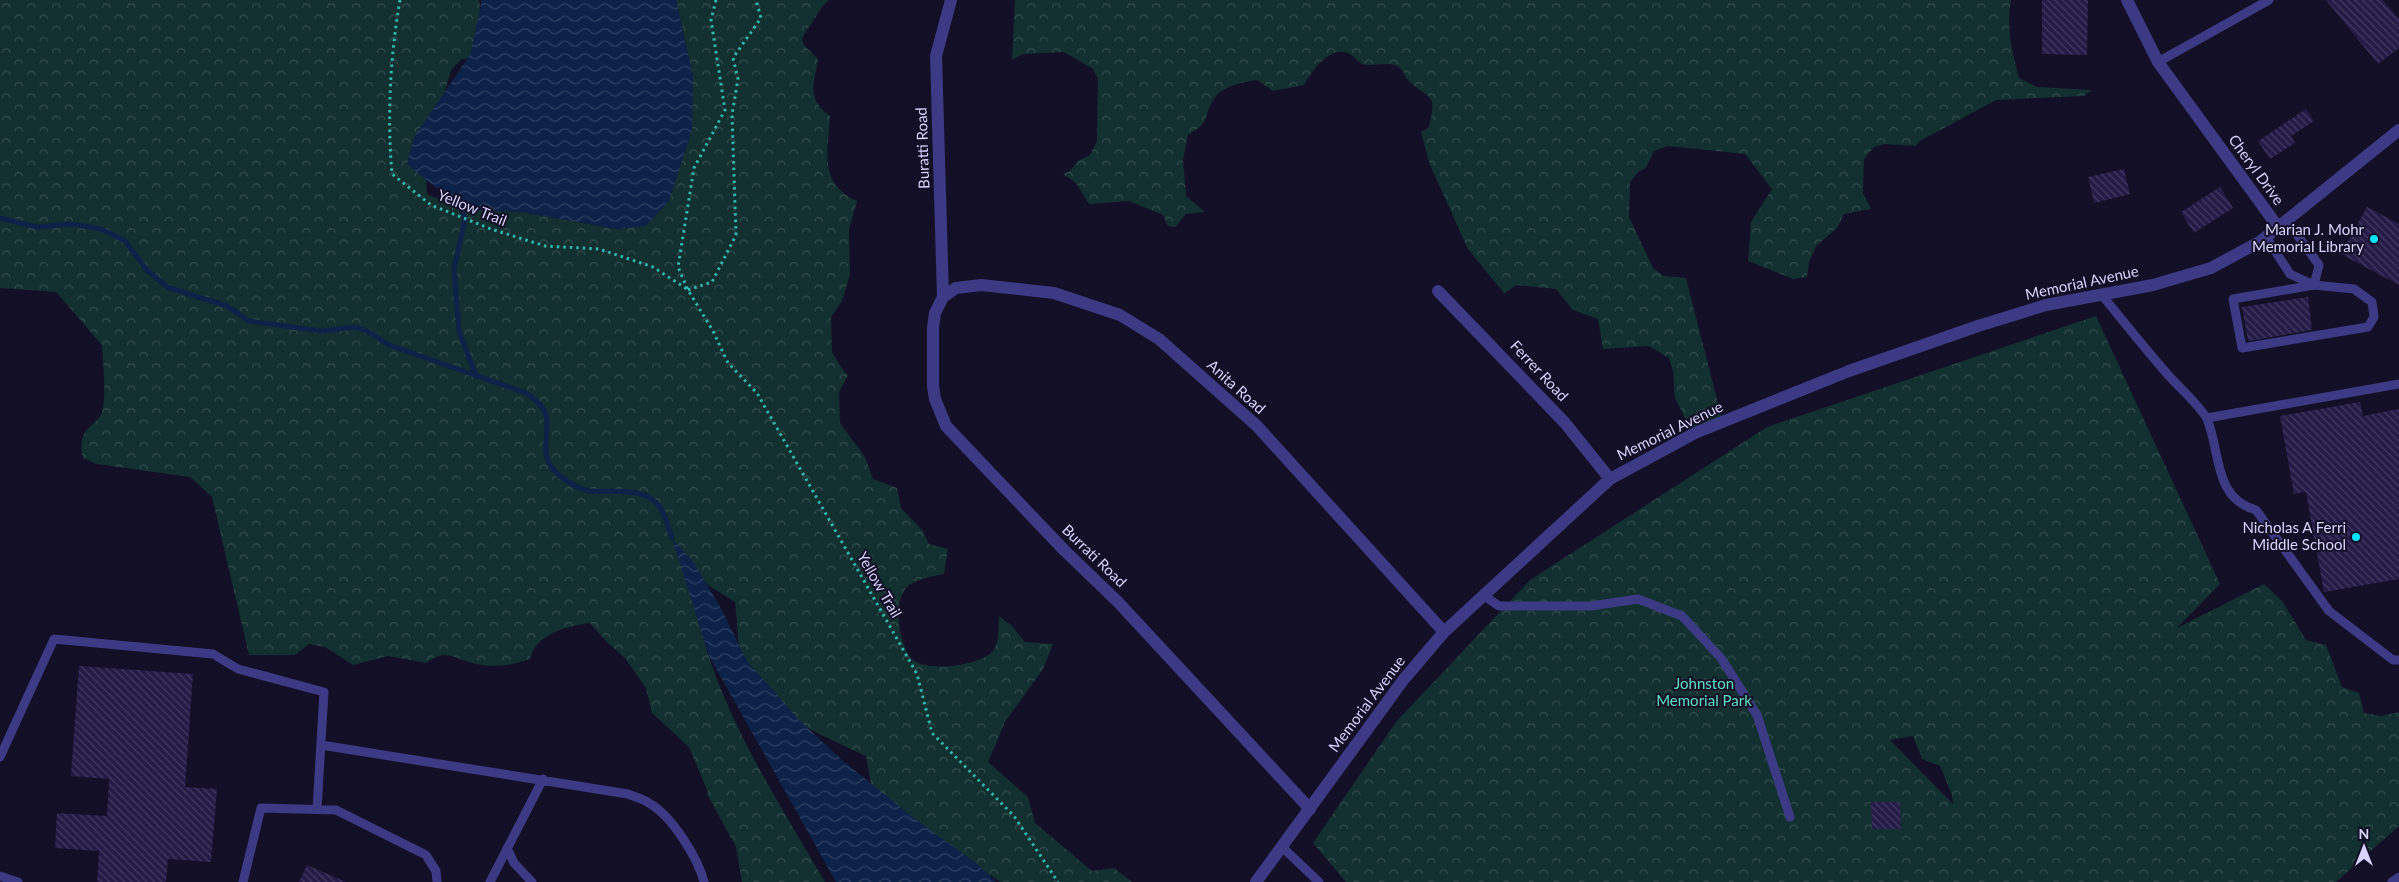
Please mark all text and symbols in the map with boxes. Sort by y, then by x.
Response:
street label: Buratti Road [912,107,932,189]
street label: Cheryl Drive [2225,131,2288,208]
street label: Yellow Trail [435,185,510,229]
place label: Marian J. Mohr Memorial Library [2252,220,2365,255]
marker: Marian J. Mohr Memorial Library [2368,233,2380,245]
street label: Memorial Avenue [2023,261,2140,303]
street label: Ferrer Road [1507,336,1572,404]
street label: Anita Road [1204,355,1269,417]
street label: Memorial Avenue [1614,397,1725,464]
place label: Nicholas A Ferri Middle School [2242,518,2346,553]
street label: Burrati Road [1059,520,1131,590]
marker: Nicholas A Ferri Middle School [2350,531,2362,543]
street label: Yellow Trail [854,548,906,621]
street label: Memorial Avenue [1324,652,1408,755]
park label: Johnston Memorial Park [1656,674,1752,709]
north arrow [2339,822,2389,872]
text: N [2359,825,2369,842]

